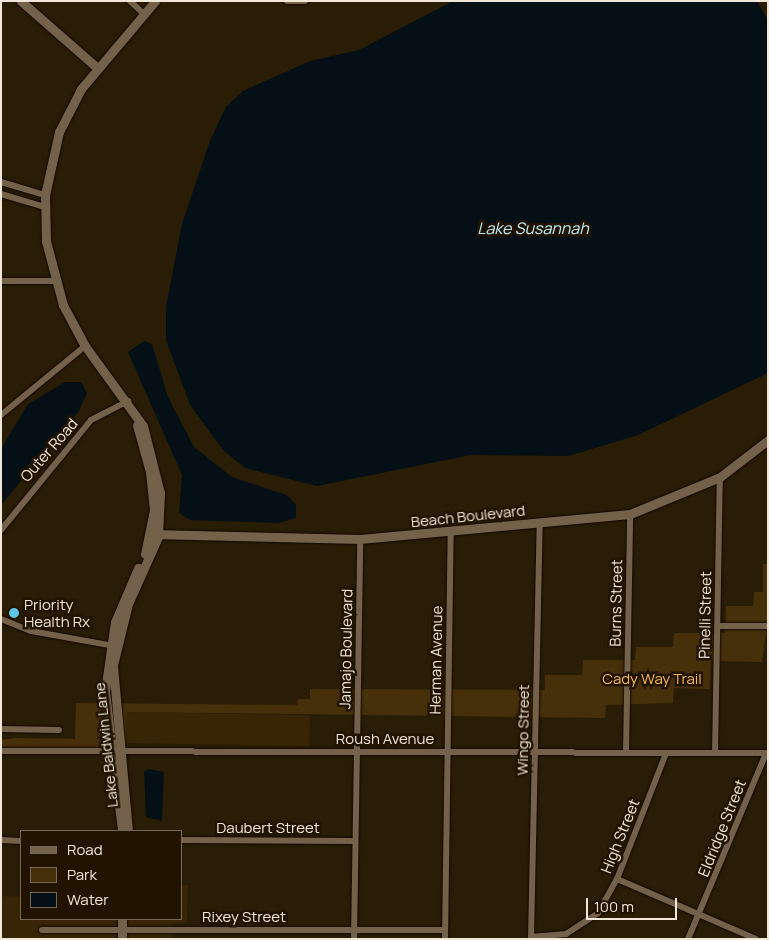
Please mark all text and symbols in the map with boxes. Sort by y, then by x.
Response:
water label: Lake Susannah [477,218,589,238]
street label: Outer Road [17,415,81,485]
street label: Beach Boulevard [410,501,526,531]
street label: Burns Street [606,559,626,647]
street label: Pinelli Street [695,571,715,659]
street label: Jamajo Boulevard [336,589,356,709]
place label: Priority Health Rx [24,595,90,630]
street label: Herman Avenue [426,605,446,715]
marker: Priority Health Rx [8,607,20,619]
park label: Cady Way Trail [602,670,702,688]
street label: Lake Baldwin Lane [90,682,122,808]
street label: Wingo Street [513,684,533,776]
street label: Roush Avenue [336,730,434,748]
street label: Eldridge Street [694,777,750,879]
street label: High Street [597,796,643,876]
street label: Daubert Street [216,819,320,837]
legend [20,830,182,920]
text: Road [67,839,103,860]
text: Park [67,864,97,885]
scale bar [589,888,680,920]
text: Water [67,889,109,910]
text: 100 m [594,896,634,917]
street label: Rixey Street [202,908,286,926]

